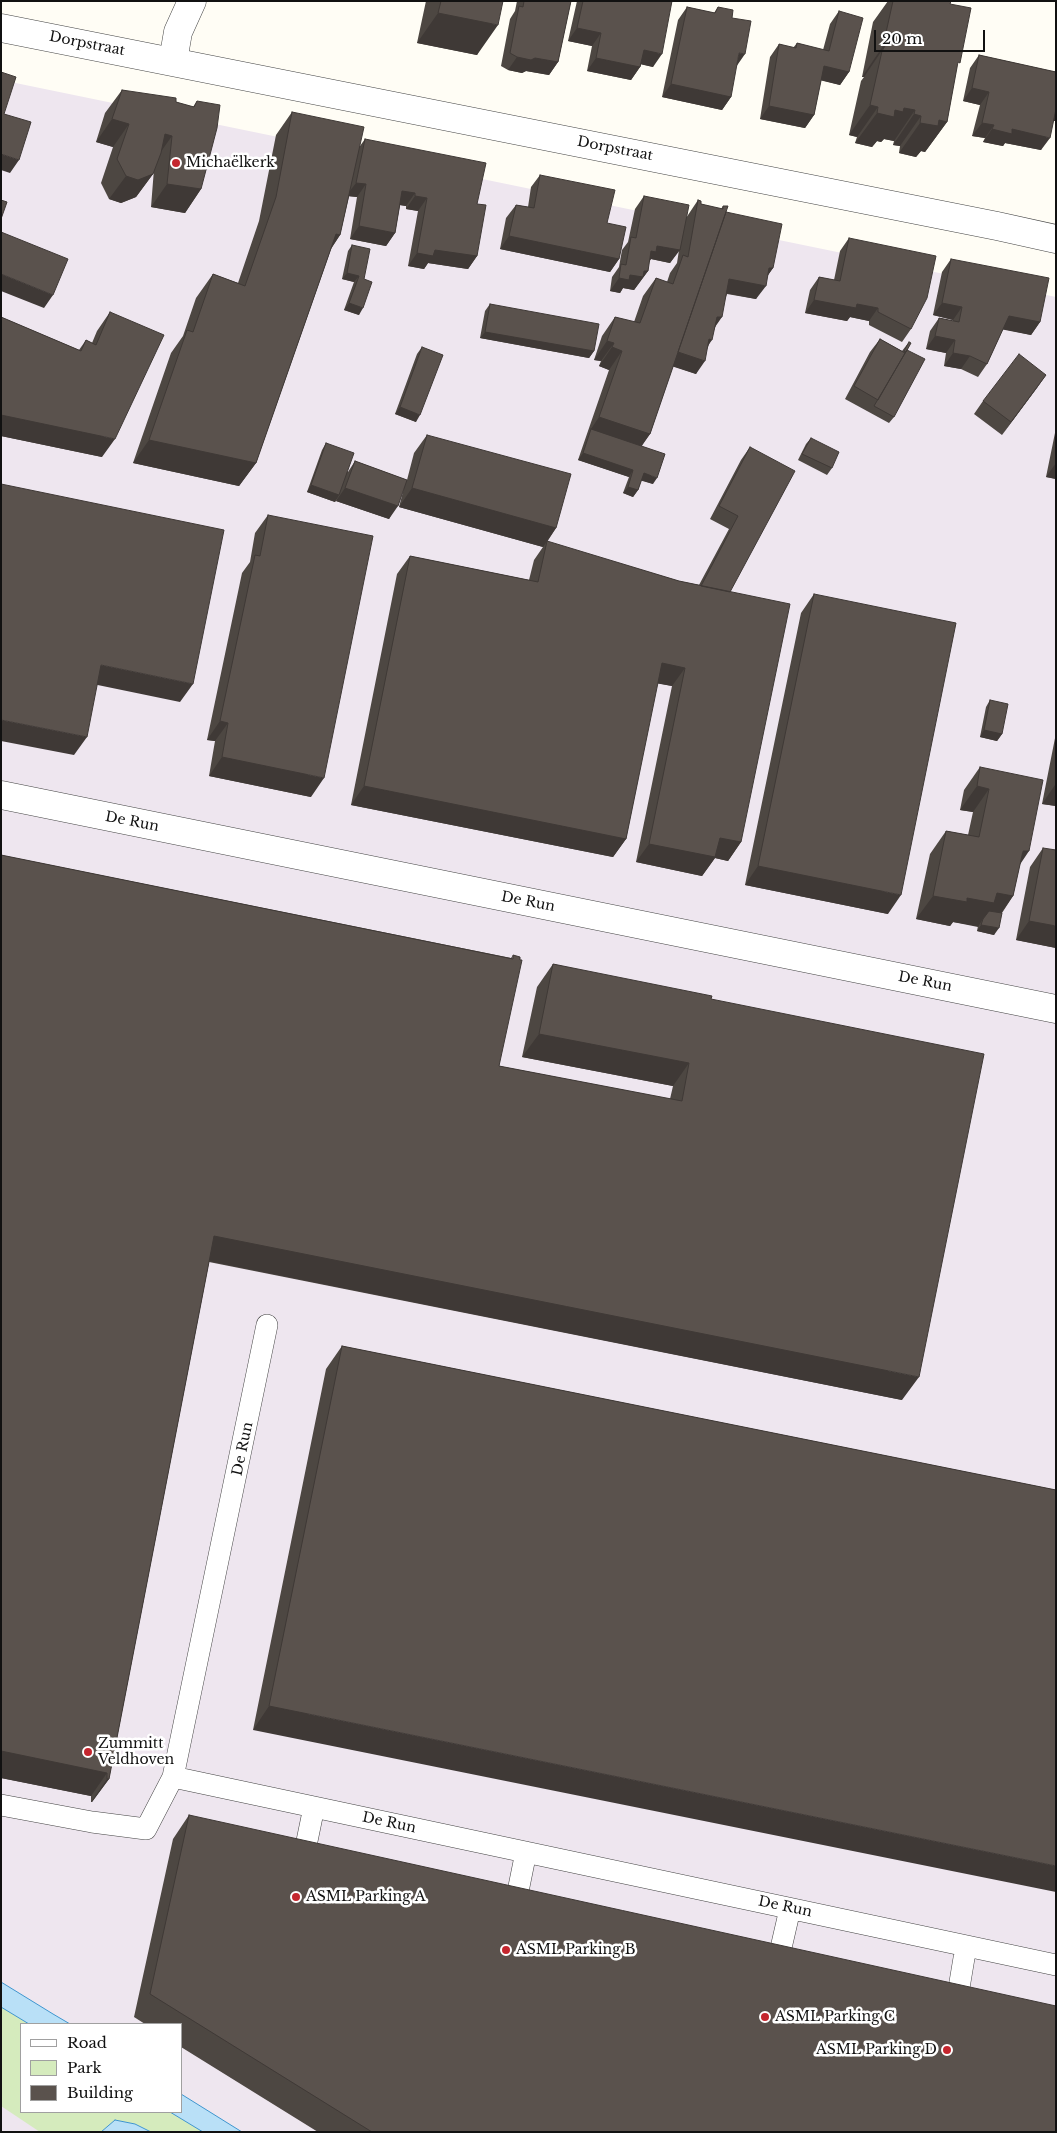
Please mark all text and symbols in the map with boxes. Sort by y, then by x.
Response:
scale bar [877,20,988,52]
street label: Dorpstraat [48,28,126,60]
text: 20 m [882,29,922,48]
street label: Dorpstraat [576,133,654,165]
place label: Michaëlkerk [186,155,275,171]
marker: Michaëlkerk [170,157,182,169]
street label: De Run [104,809,160,835]
street label: De Run [500,889,556,915]
street label: De Run [897,969,953,995]
street label: De Run [229,1421,257,1477]
place label: Zummitt Veldhoven [98,1736,174,1768]
marker: Zummitt Veldhoven [82,1746,94,1758]
street label: De Run [361,1809,417,1837]
place label: ASML Parking A [306,1889,425,1905]
marker: ASML Parking A [290,1891,302,1903]
street label: De Run [757,1893,813,1921]
place label: ASML Parking B [516,1942,635,1958]
marker: ASML Parking B [500,1944,512,1956]
place label: ASML Parking C [775,2009,895,2025]
marker: ASML Parking C [759,2011,771,2023]
legend [20,2023,182,2113]
text: Road [67,2033,107,2052]
place label: ASML Parking D [816,2042,937,2058]
marker: ASML Parking D [941,2044,953,2056]
text: Park [67,2058,102,2077]
text: Building [67,2083,133,2102]

